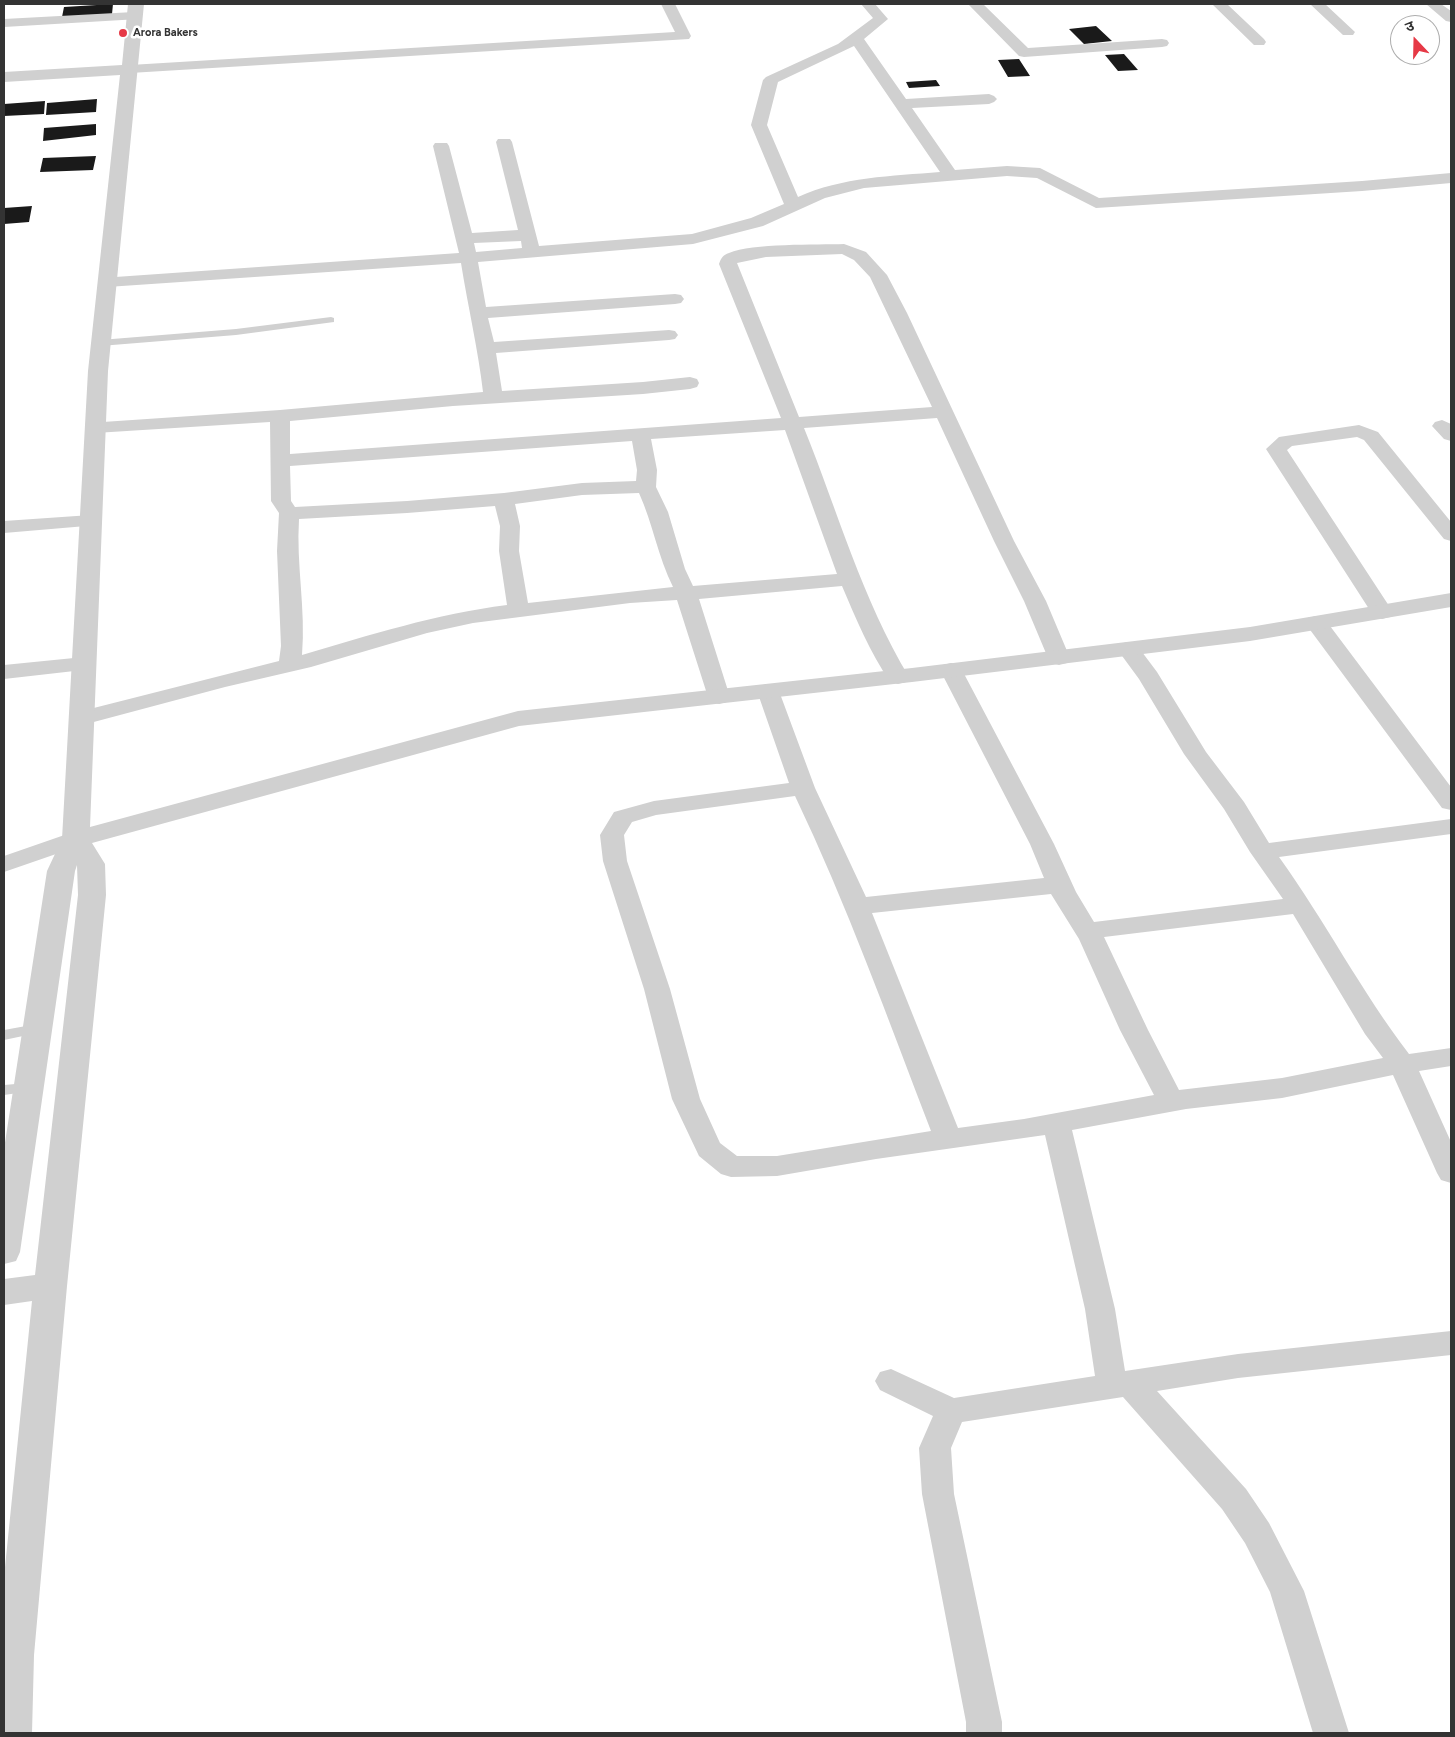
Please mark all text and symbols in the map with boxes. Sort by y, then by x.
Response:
north arrow [1390,15,1440,65]
text: उ [1403,17,1417,36]
place label: Arora Bakers [133,26,198,40]
marker: Arora Bakers [117,27,129,39]

